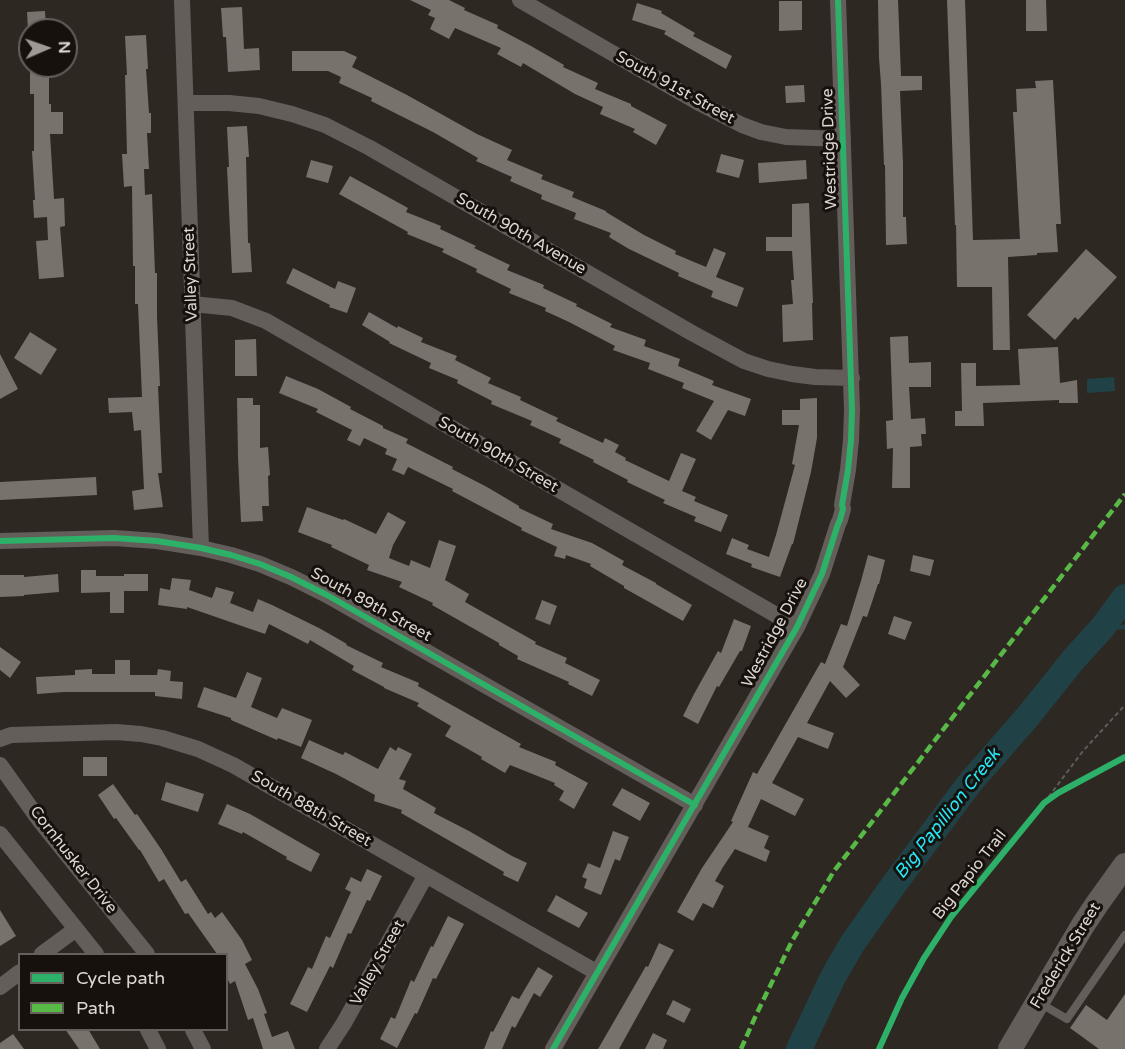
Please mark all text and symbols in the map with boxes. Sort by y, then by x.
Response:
north arrow [18,18,78,78]
text: N [54,41,74,54]
street label: South 91st Street [612,47,738,129]
street label: Westridge Drive [818,88,842,210]
street label: South 90th Avenue [453,189,589,279]
street label: Valley Street [180,226,202,322]
street label: South 90th Street [435,413,561,497]
street label: South 89th Street [307,564,435,646]
street label: Westridge Drive [738,575,812,691]
water label: Big Papillion Creek [890,744,1006,884]
street label: South 88th Street [248,767,374,851]
street label: Cornhusker Drive [25,803,121,917]
street label: Big Papio Trail [929,826,1011,924]
street label: Frederick Street [1027,899,1105,1013]
street label: Valley Street [347,917,409,1009]
legend [18,953,228,1031]
text: Cycle path [76,967,165,989]
text: Path [76,997,115,1019]

